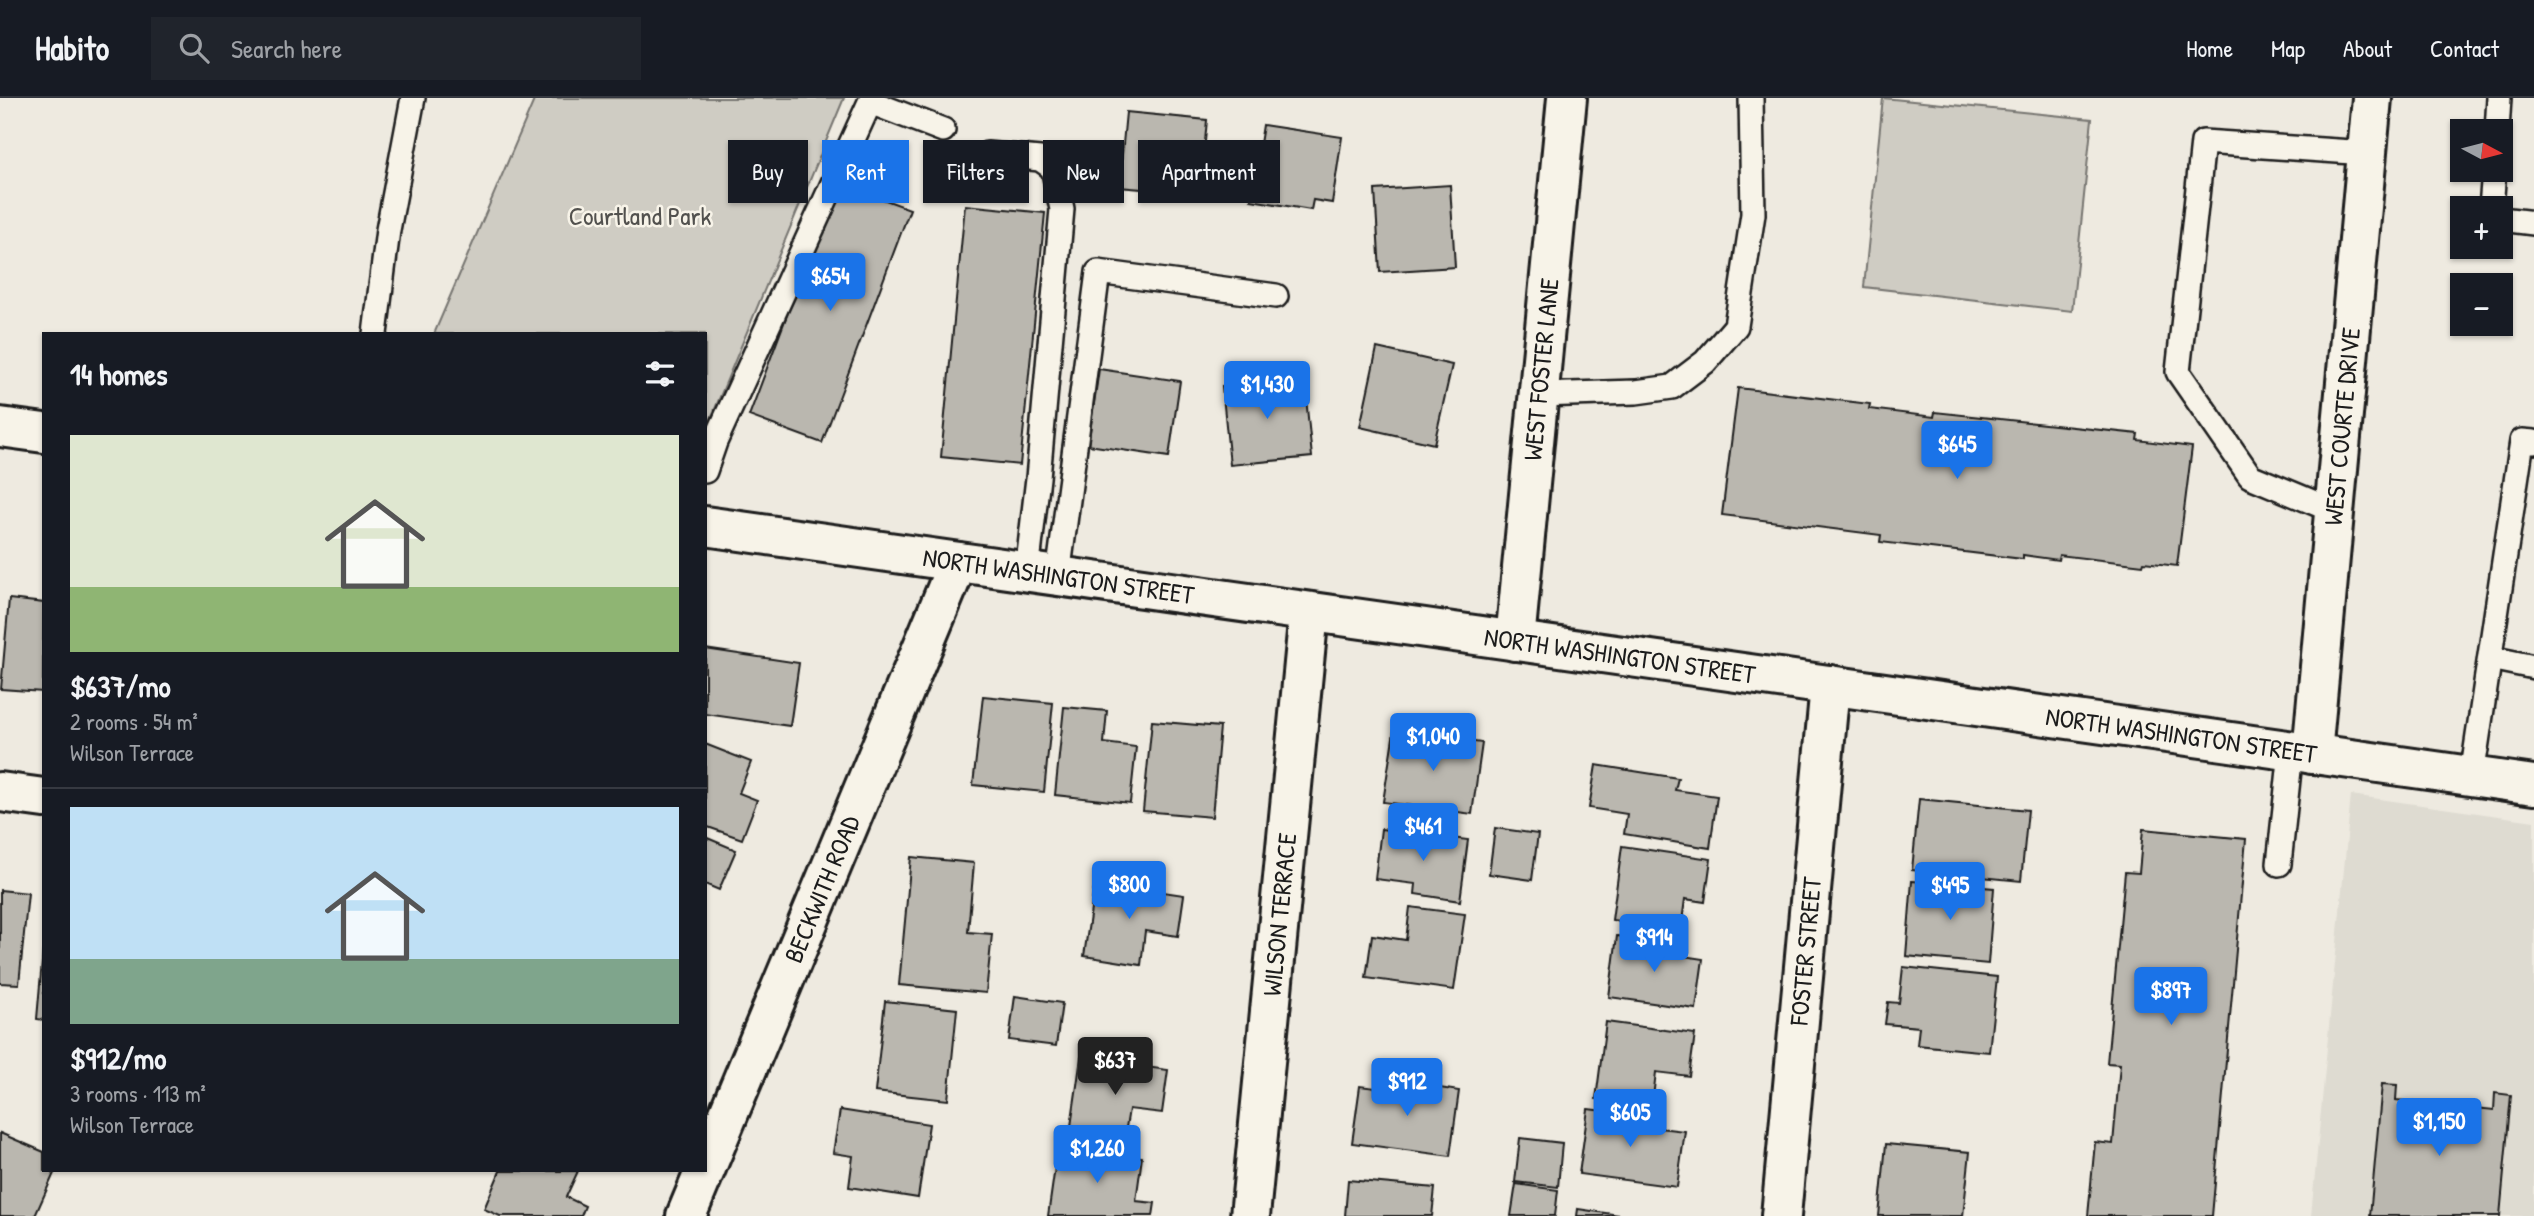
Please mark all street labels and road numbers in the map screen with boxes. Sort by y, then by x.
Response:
street label: WEST FOSTER LANE [1514,276,1567,462]
street label: WEST COURTE DRIVE [2315,325,2368,527]
street label: NORTH WASHINGTON STREET [921,539,1197,612]
street label: NORTH WASHINGTON STREET [1482,619,1759,692]
street label: NORTH WASHINGTON STREET [2044,698,2320,771]
street label: BECKWITH ROAD [775,809,868,968]
street label: WILSON TERRACE [1254,831,1304,998]
street label: FOSTER STREET [1781,875,1829,1028]

